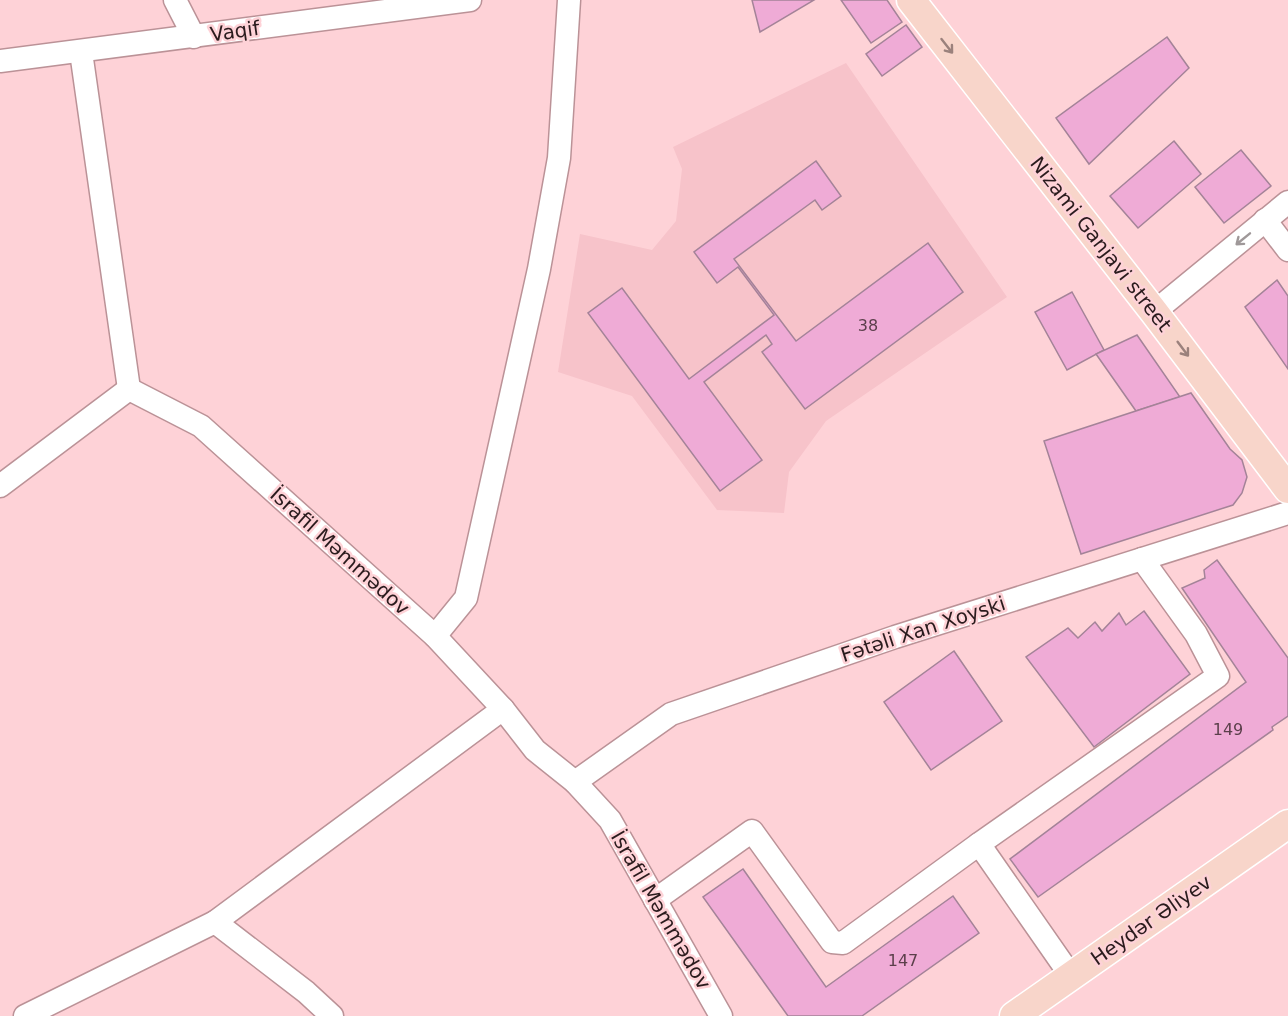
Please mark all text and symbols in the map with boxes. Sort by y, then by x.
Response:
street label: Vaqif [209,16,262,46]
one-way arrow [940,38,953,54]
street label: Nizami Ganjavi street [1025,152,1177,336]
one-way arrow [1236,232,1251,246]
house number: 38 [858,316,878,335]
one-way arrow [1176,341,1189,357]
street label: İsrafil Məmmədov [265,482,415,620]
street label: Fətəli Xan Xoyski [838,591,1008,667]
house number: 149 [1213,720,1243,739]
street label: İsrafil Məmmədov [606,827,716,994]
street label: Heydər Əliyev [1086,869,1216,970]
house number: 147 [888,951,918,970]

